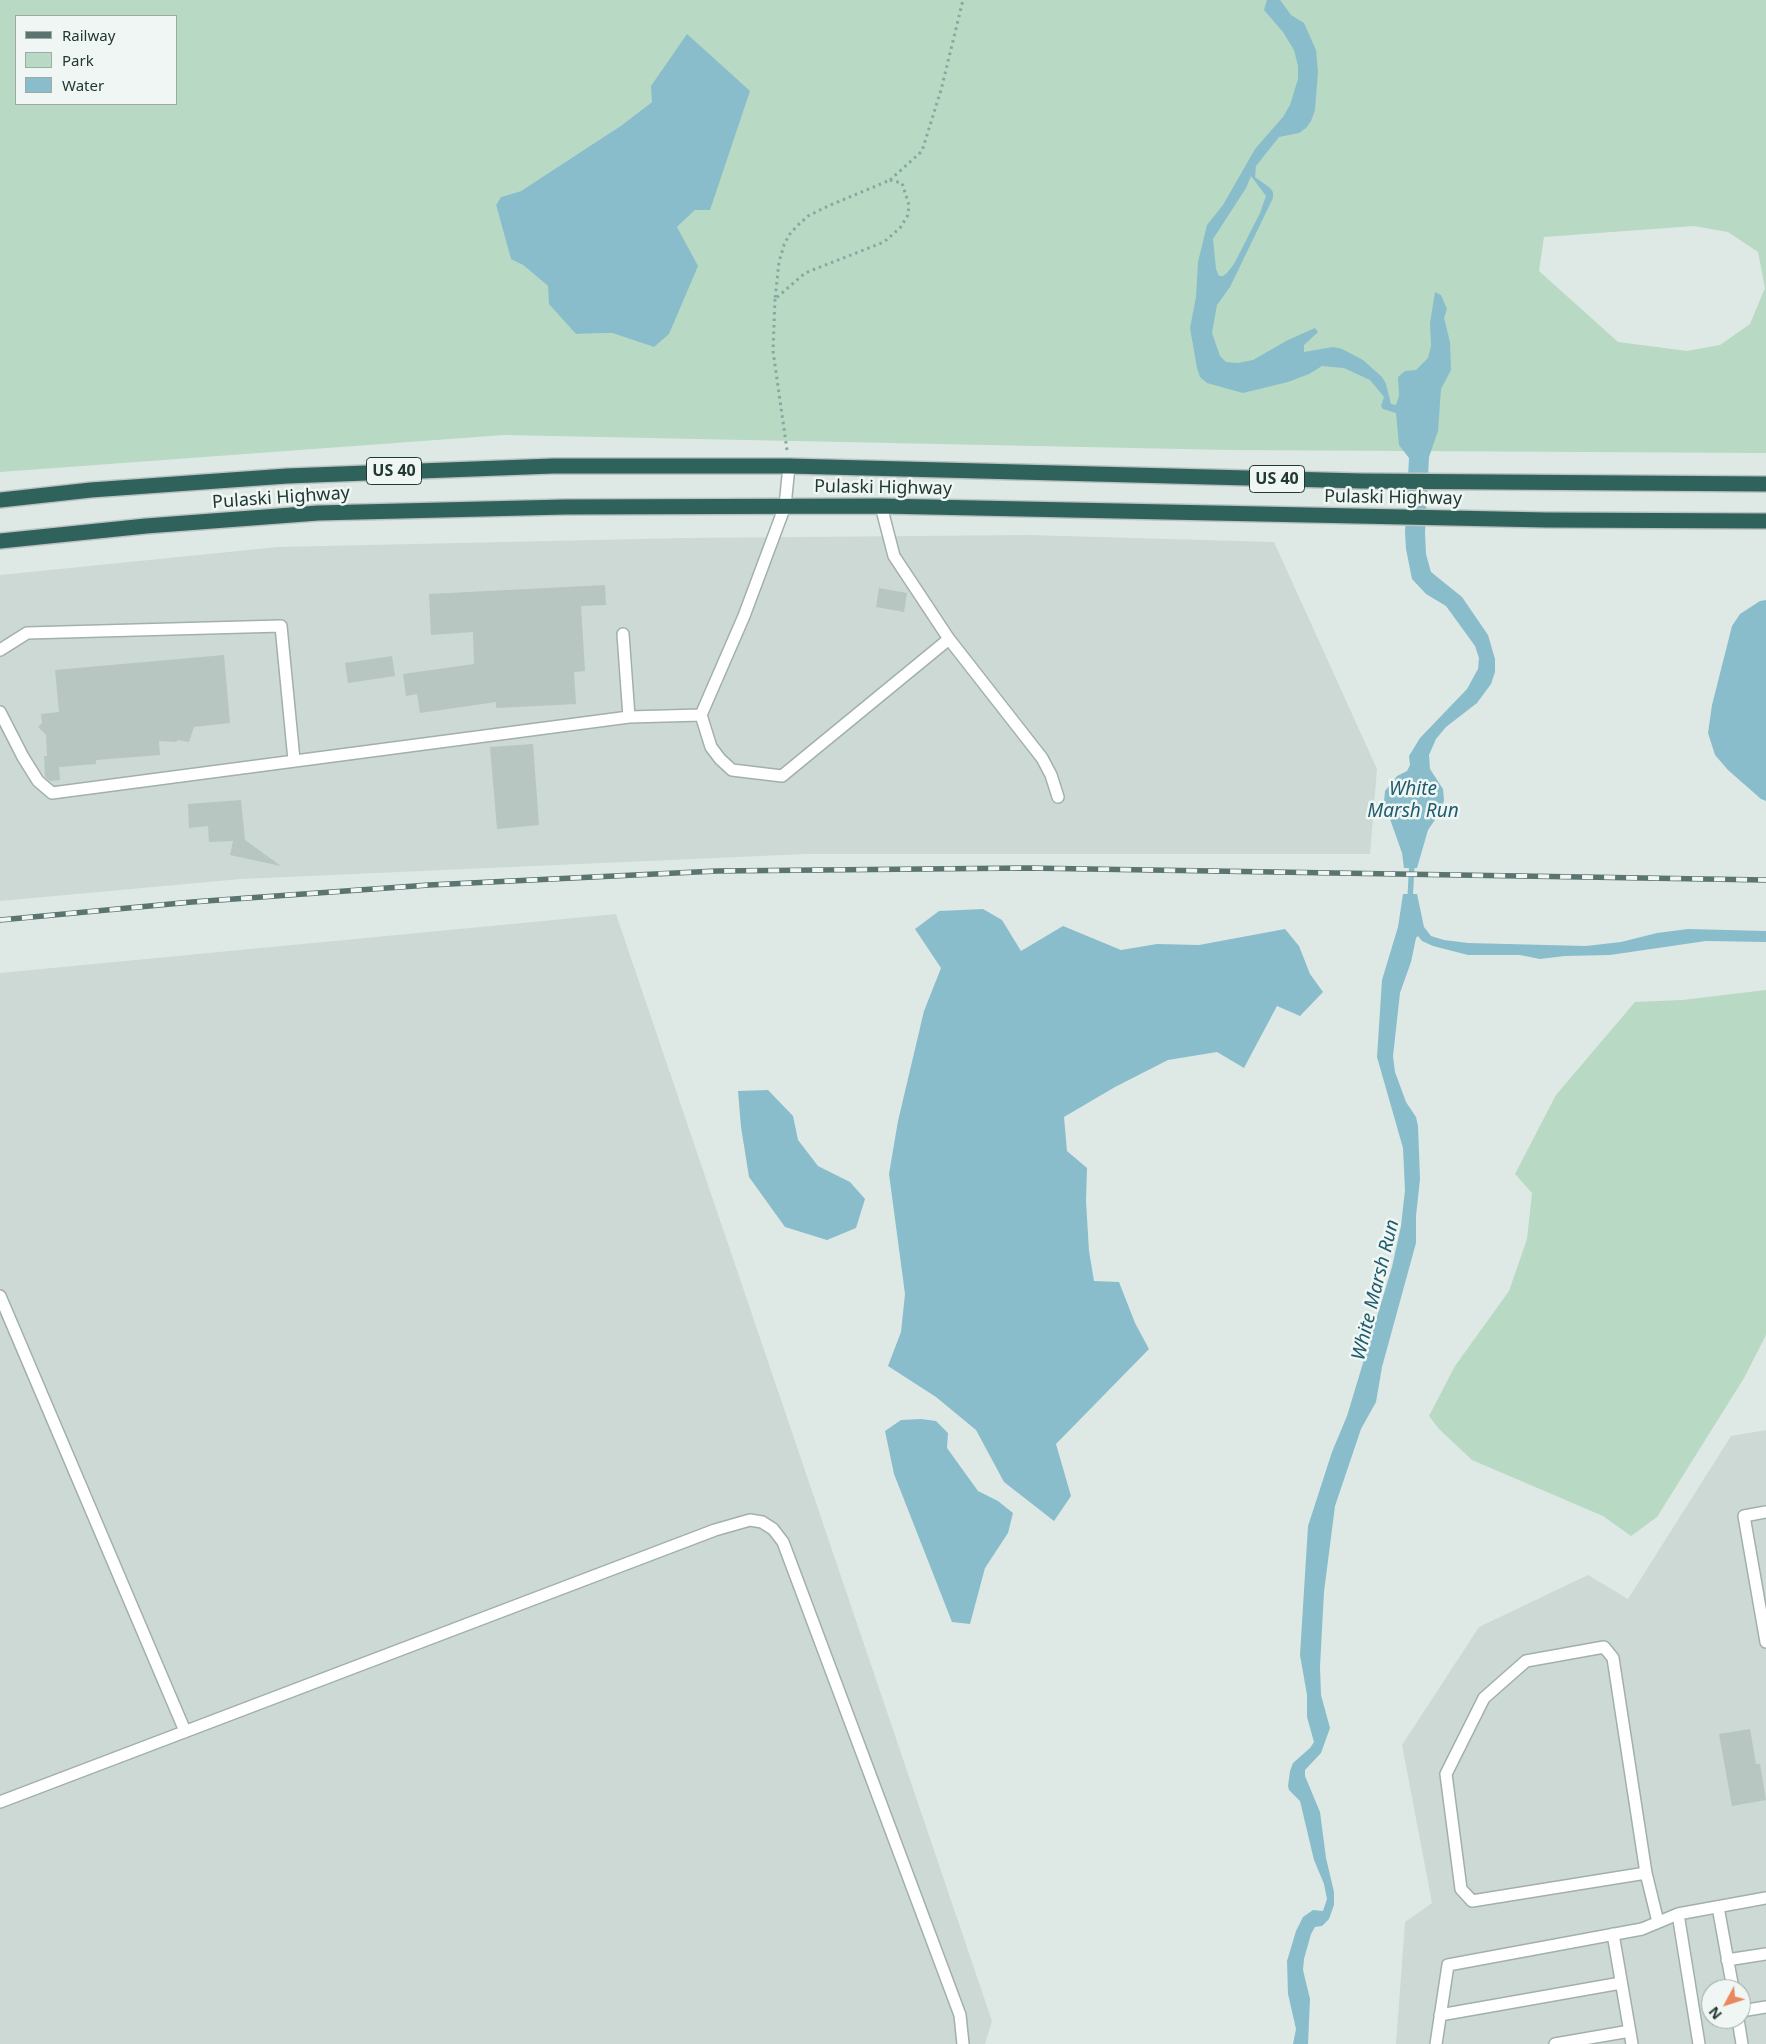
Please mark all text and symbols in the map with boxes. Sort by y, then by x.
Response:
legend [15,15,178,105]
text: Railway [62,25,115,45]
text: Park [62,50,94,70]
text: Water [62,75,104,95]
road number: US 40 [366,458,422,484]
road number: US 40 [1250,466,1304,492]
street label: Pulaski Highway [814,476,952,500]
street label: Pulaski Highway [211,482,351,514]
street label: Pulaski Highway [1324,486,1462,510]
water label: White Marsh Run [1367,779,1459,823]
water label: White Marsh Run [1347,1217,1405,1363]
north arrow [1701,1979,1751,2029]
text: N [1704,2003,1726,2024]

